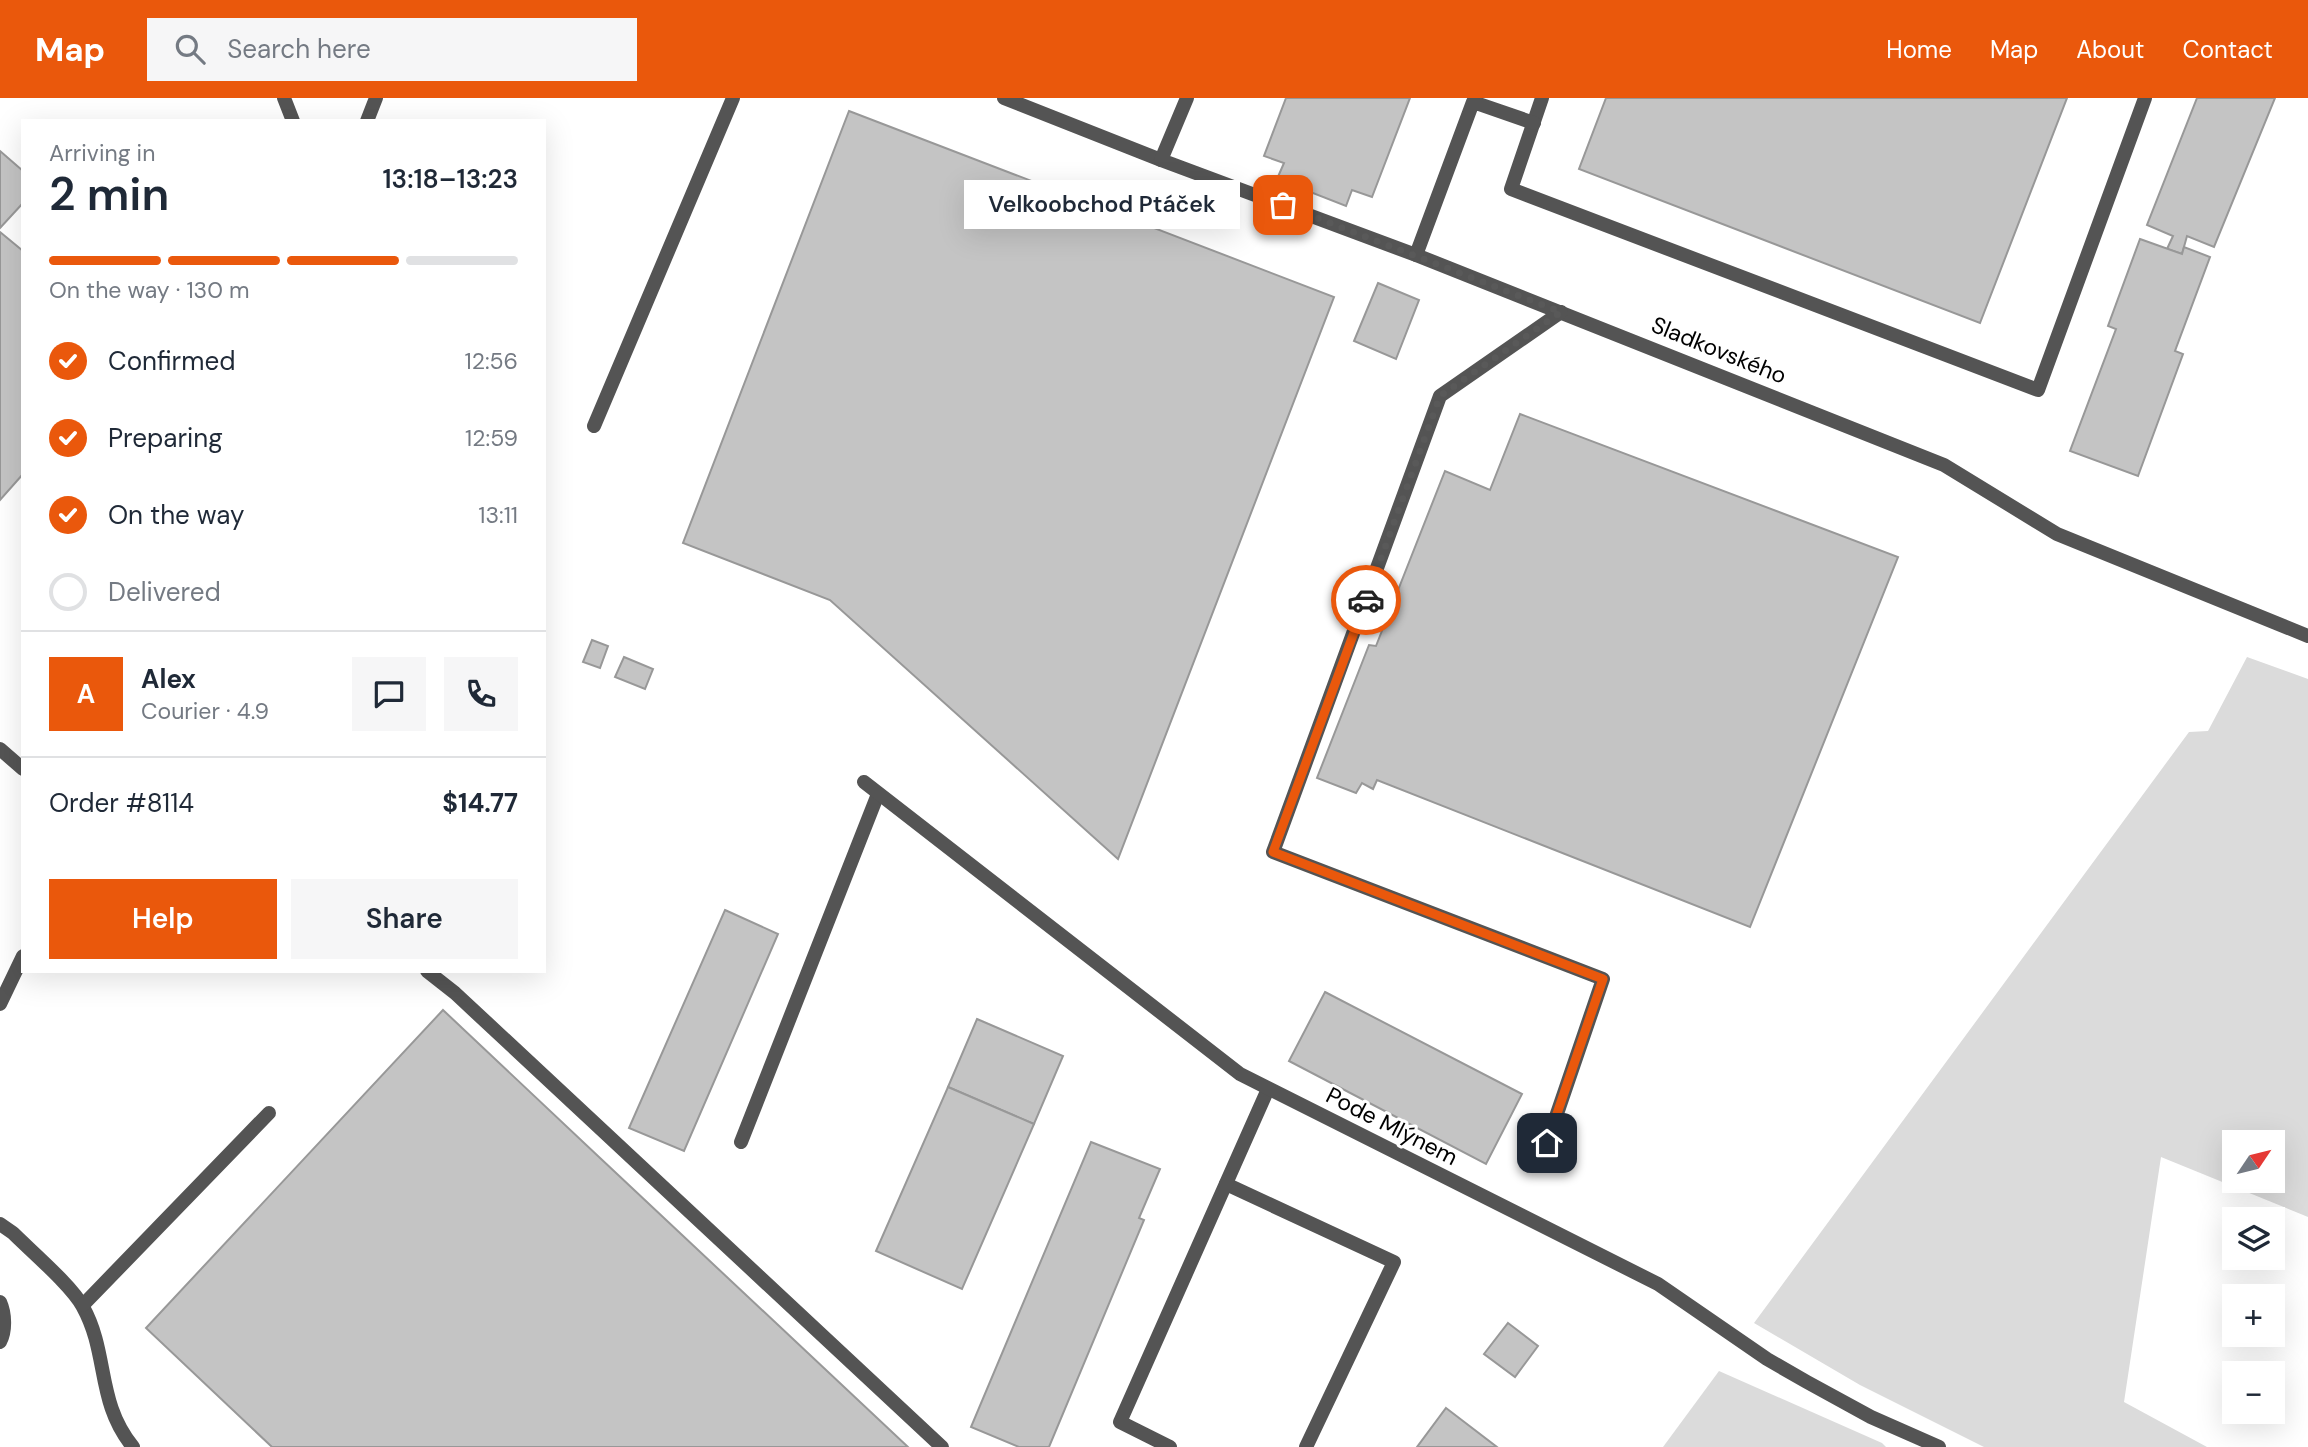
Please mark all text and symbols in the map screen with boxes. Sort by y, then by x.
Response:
search box [147,18,637,81]
text: Map [35,28,105,71]
icon: search [171,30,209,68]
text: Search here [227,32,371,66]
text: Home [1886,34,1952,65]
text: Map [1990,34,2038,65]
text: About [2076,34,2145,65]
text: Contact [2183,34,2273,65]
text: Arriving in [49,138,155,168]
text: 13:18–13:23 [383,162,518,196]
text: 2 min [49,164,169,224]
pin [1253,175,1313,235]
callout: Velkoobchod Ptáček [964,180,1241,230]
icon: bag [1264,186,1302,224]
text: Velkoobchod Ptáček [988,189,1216,219]
text: On the way · 130 m [49,275,250,305]
street label: Sladkovského [1647,309,1791,391]
icon: check [49,342,87,380]
text: Confirmed [108,344,235,378]
text: 12:56 [464,346,518,376]
icon: check [49,419,87,457]
text: Preparing [108,421,223,455]
text: 12:59 [465,423,518,453]
icon: check [49,496,87,534]
text: On the way [108,498,244,532]
text: 13:11 [478,500,518,530]
courier [1331,565,1401,635]
text: Delivered [108,575,221,609]
icon: car [1347,581,1385,619]
button: chat [352,657,426,731]
button: phone [444,657,518,731]
text: Alex [141,662,196,696]
text: A [77,677,95,711]
text: Courier · 4.9 [141,696,269,726]
text: Order #8114 [49,786,194,820]
text: $14.77 [442,786,518,820]
button: Help [49,879,277,959]
button: Share [291,879,518,959]
street label: Pode Mlýnem [1321,1080,1463,1172]
pin [1517,1113,1577,1173]
icon: home [1528,1124,1566,1162]
north arrow [2222,1130,2286,1194]
map controls [2222,1130,2285,1424]
button: layers [2222,1207,2285,1270]
button: + [2222,1284,2285,1347]
button: − [2222,1361,2285,1424]

